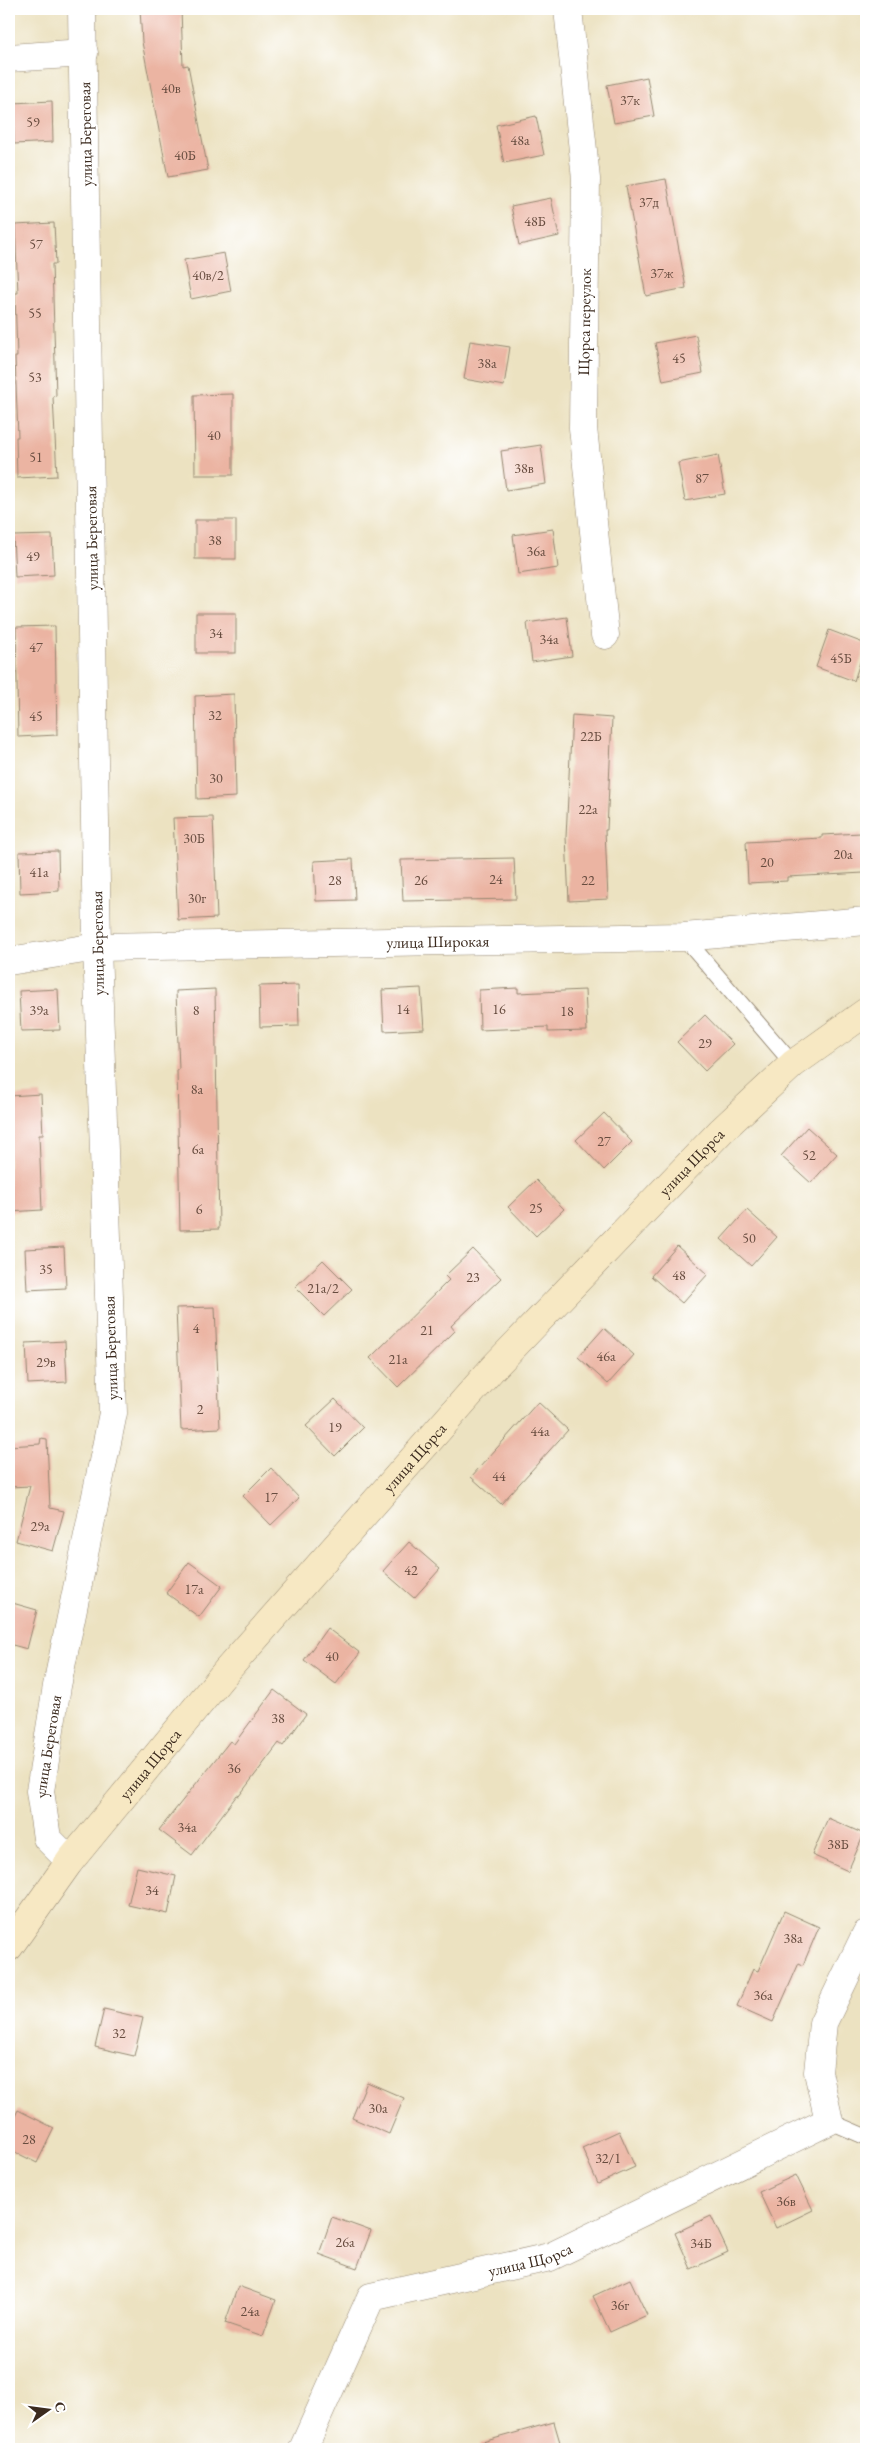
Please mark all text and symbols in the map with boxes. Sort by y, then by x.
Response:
house number: 40в [161,79,181,97]
street label: улица Береговая [74,81,97,186]
house number: 37к [620,91,640,109]
house number: 59 [26,113,40,131]
house number: 48а [510,131,530,149]
house number: 40Б [174,146,196,164]
house number: 37д [639,193,660,211]
house number: 48Б [524,212,546,230]
house number: 57 [29,235,43,253]
house number: 37ж [650,264,674,282]
house number: 40в/2 [192,266,224,284]
street label: Щорса переулок [573,268,596,376]
house number: 55 [28,304,42,322]
house number: 45 [672,349,686,367]
house number: 38а [477,354,497,372]
house number: 53 [28,368,42,386]
house number: 40 [207,426,221,444]
house number: 51 [29,448,43,466]
house number: 38в [514,459,534,477]
house number: 87 [695,469,709,487]
street label: улица Береговая [80,485,103,590]
house number: 38 [208,531,222,549]
house number: 36а [526,542,546,560]
house number: 49 [26,547,40,565]
house number: 34 [209,624,223,642]
house number: 34а [539,630,559,648]
house number: 47 [29,638,43,656]
house number: 45Б [830,649,852,667]
house number: 32 [208,706,222,724]
house number: 45 [29,707,43,725]
house number: 22Б [580,727,602,745]
house number: 30 [209,769,223,787]
house number: 22а [578,800,598,818]
house number: 30Б [183,829,205,847]
house number: 20а [833,845,853,863]
house number: 20 [760,853,774,871]
house number: 41а [29,863,49,881]
house number: 24 [489,870,503,888]
house number: 28 [328,871,342,889]
house number: 26 [414,871,428,889]
house number: 22 [581,871,595,889]
house number: 30г [188,889,206,907]
street label: улица Береговая [86,890,109,995]
street label: улица Широкая [386,930,489,953]
house number: 14 [396,1000,410,1018]
house number: 16 [492,1000,506,1018]
house number: 39а [29,1001,49,1019]
house number: 8 [193,1001,200,1019]
house number: 18 [560,1002,574,1020]
house number: 29 [698,1034,712,1052]
house number: 8а [191,1080,204,1098]
street label: улица Щорса [654,1124,729,1201]
house number: 27 [597,1132,611,1150]
house number: 6а [192,1140,205,1158]
house number: 52 [802,1146,816,1164]
house number: 25 [529,1199,543,1217]
house number: 6 [196,1200,203,1218]
house number: 50 [742,1229,756,1247]
house number: 35 [39,1260,53,1278]
house number: 48 [672,1266,686,1284]
house number: 23 [466,1268,480,1286]
house number: 21а/2 [307,1279,339,1297]
street label: улица Береговая [98,1295,123,1401]
house number: 4 [193,1319,200,1337]
house number: 21 [420,1321,434,1339]
house number: 46а [596,1347,616,1365]
house number: 21а [388,1350,408,1368]
house number: 29в [36,1353,56,1371]
house number: 2 [197,1400,204,1418]
house number: 19 [328,1418,342,1436]
street label: улица Щорса [378,1418,451,1497]
house number: 44а [530,1422,550,1440]
house number: 44 [492,1467,506,1485]
house number: 17 [264,1488,278,1506]
house number: 29а [30,1517,50,1535]
house number: 42 [404,1561,418,1579]
house number: 17а [184,1580,204,1598]
house number: 40 [325,1647,339,1665]
street label: улица Береговая [30,1693,66,1800]
house number: 38 [271,1709,285,1727]
street label: улица Щорса [115,1724,186,1804]
house number: 36 [227,1759,241,1777]
house number: 34а [177,1818,197,1836]
house number: 38Б [827,1835,849,1853]
house number: 34 [145,1881,159,1899]
house number: 38а [783,1929,803,1947]
house number: 36а [753,1986,773,2004]
house number: 32 [112,2024,126,2042]
house number: 30а [368,2099,388,2117]
house number: 28 [22,2130,36,2148]
house number: 32/1 [595,2149,621,2167]
house number: 36в [776,2192,796,2210]
house number: 26а [335,2233,355,2251]
house number: 34Б [690,2234,712,2252]
street label: улица Щорса [486,2238,576,2281]
house number: 36г [611,2296,629,2314]
house number: 24а [240,2302,260,2320]
north arrow [22,2386,72,2436]
text: С [51,2400,71,2414]

